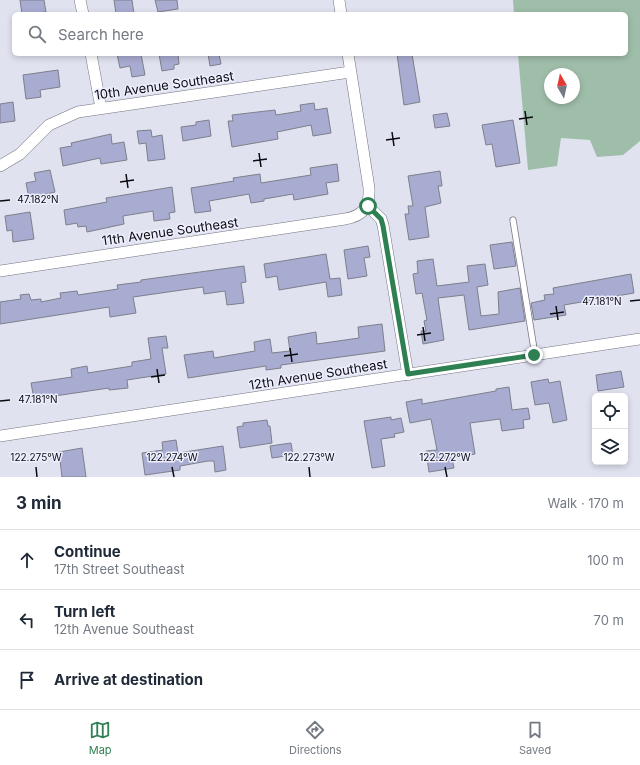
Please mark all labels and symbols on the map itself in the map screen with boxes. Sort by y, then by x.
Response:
street label: 10th Avenue Southeast [93,67,235,103]
north arrow [544,68,580,104]
text: 47.182°N [17,193,59,205]
route start [359,197,377,215]
street label: 11th Avenue Southeast [101,214,239,248]
text: 47.181°N [582,295,622,307]
route end [525,346,543,364]
street label: 12th Avenue Southeast [248,355,388,393]
text: 47.181°N [18,393,58,405]
text: 122.275°W [10,451,62,463]
text: 122.274°W [147,451,198,463]
text: 122.273°W [283,451,335,463]
text: 122.272°W [419,451,471,463]

